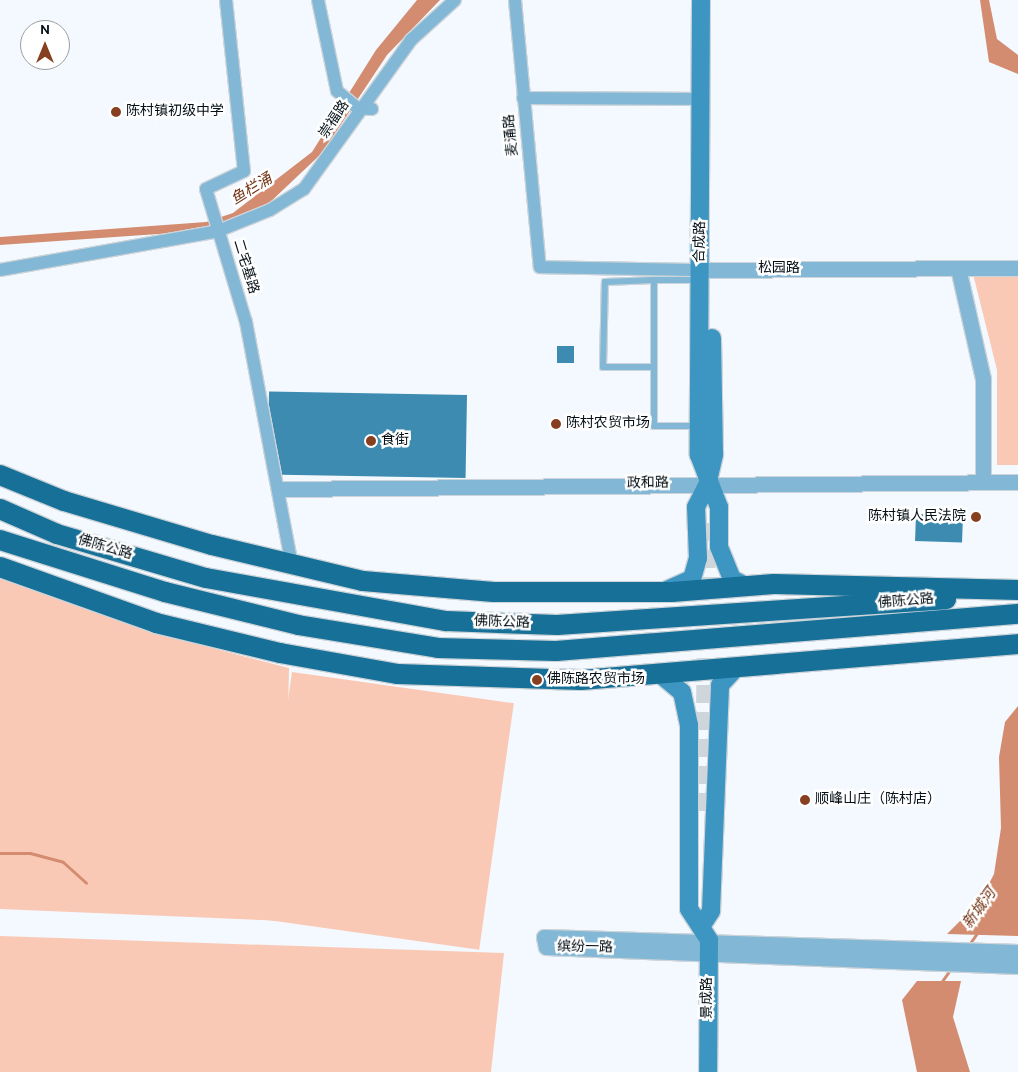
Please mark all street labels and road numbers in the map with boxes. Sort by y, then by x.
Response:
street label: 崇福路 [316,98,354,142]
street label: 麦涌路 [501,113,523,157]
street label: 合成路 [692,221,710,263]
street label: 二宅基路 [229,238,261,296]
street label: 松园路 [758,261,800,277]
street label: 政和路 [627,475,669,493]
street label: 佛陈公路 [76,532,134,564]
street label: 佛陈公路 [877,591,935,613]
street label: 佛陈公路 [474,614,530,632]
street label: 缤纷一路 [557,939,613,957]
street label: 景成路 [700,977,716,1019]

